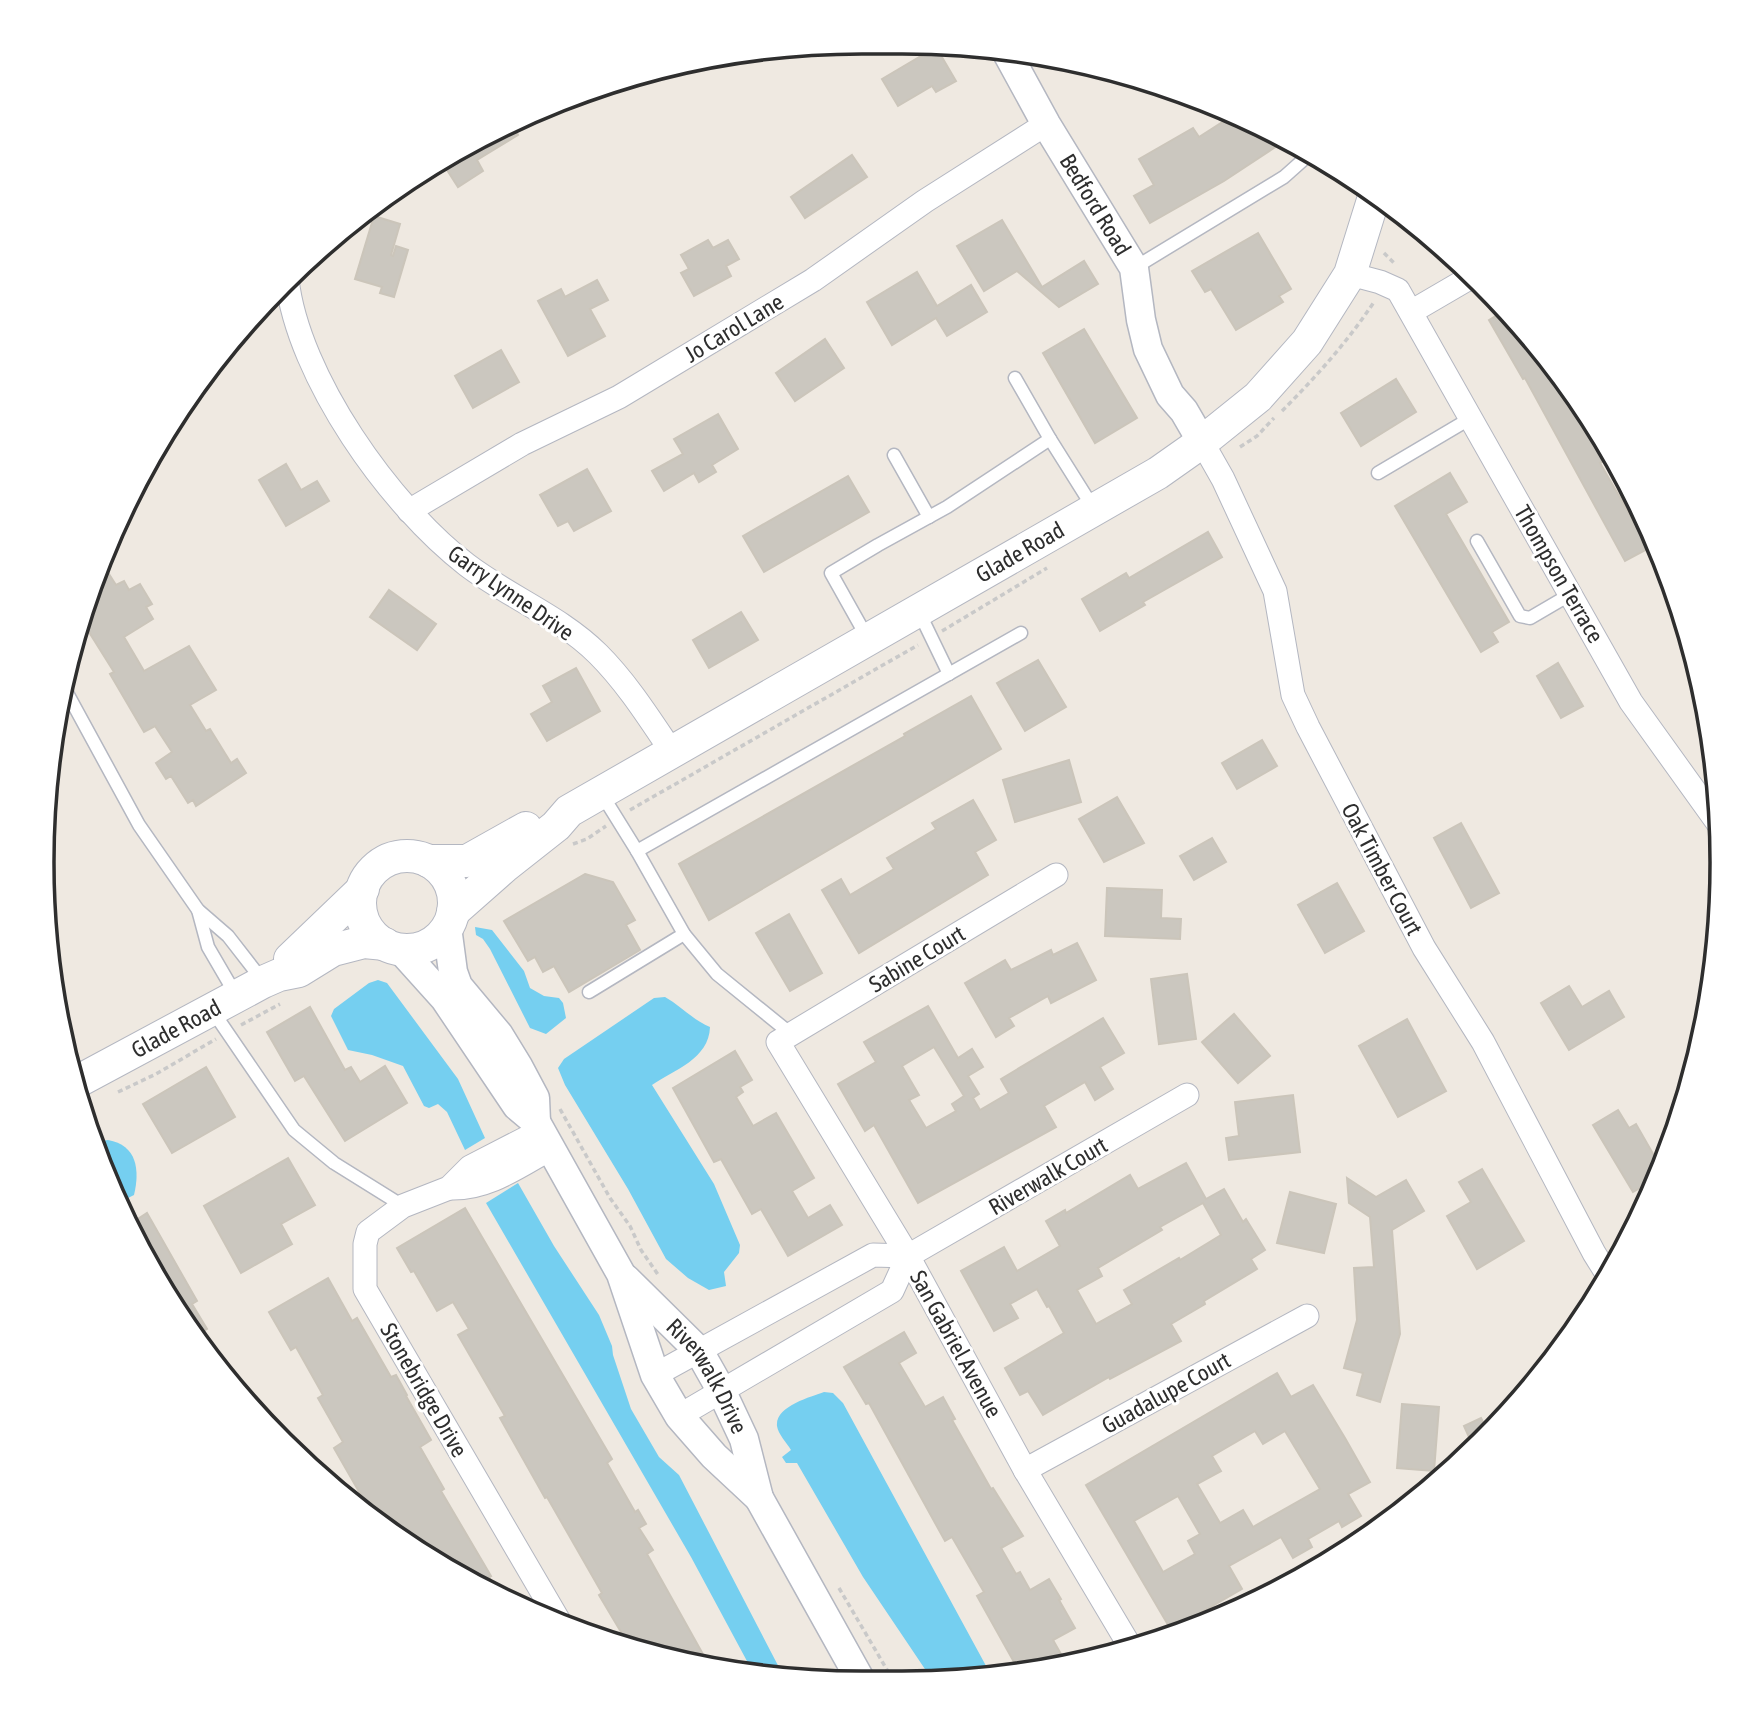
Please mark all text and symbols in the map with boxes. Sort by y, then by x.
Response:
street label: Bedford Road [1054,149,1136,260]
street label: Jo Carol Lane [680,288,788,368]
street label: Thompson Terrace [1509,501,1609,647]
street label: Glade Road [971,517,1069,588]
street label: Garry Lynne Drive [443,540,579,646]
street label: Oak Timber Court [1336,799,1428,939]
street label: Sabine Court [865,920,969,998]
street label: Glade Road [127,994,225,1063]
street label: Riverwalk Court [984,1132,1112,1220]
street label: San Gabriel Avenue [905,1266,1007,1422]
street label: Riverwalk Drive [661,1313,753,1438]
street label: Stonebridge Drive [375,1319,473,1461]
street label: Guadalupe Court [1097,1347,1235,1439]

